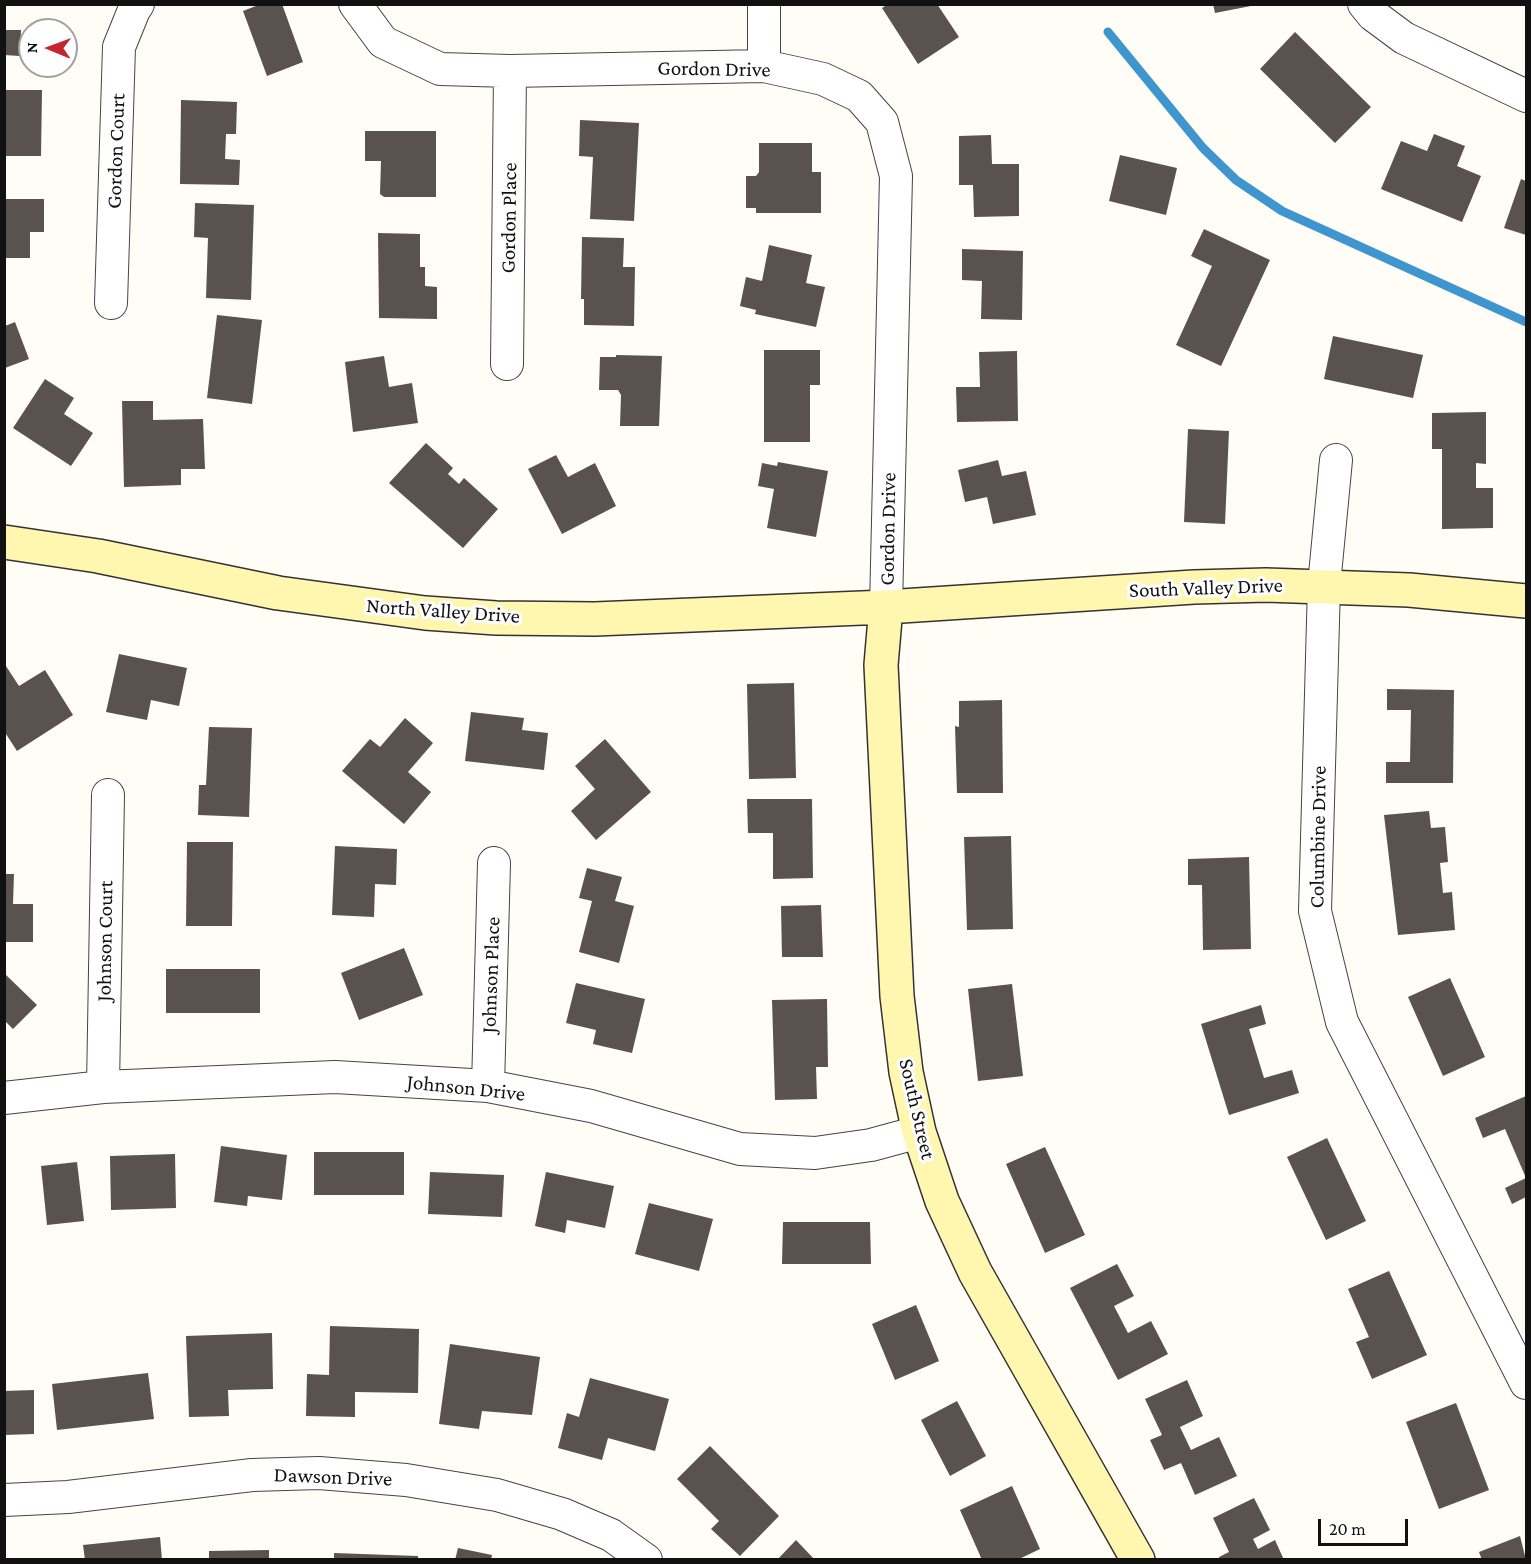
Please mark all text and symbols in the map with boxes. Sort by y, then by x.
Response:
north arrow [18,18,78,78]
text: N [23,42,40,53]
street label: Gordon Drive [657,55,771,83]
street label: Gordon Court [101,93,131,209]
street label: Gordon Place [495,162,523,274]
street label: Gordon Drive [874,472,902,586]
street label: South Valley Drive [1129,573,1283,603]
street label: North Valley Drive [365,593,521,629]
street label: Columbine Drive [1304,765,1332,909]
street label: Johnson Court [91,880,119,1002]
street label: Johnson Place [476,916,506,1034]
street label: South Street [893,1056,941,1162]
street label: Johnson Drive [406,1069,526,1107]
street label: Dawson Drive [273,1462,393,1492]
scale bar [1321,1507,1411,1545]
text: 20 m [1329,1519,1366,1539]

